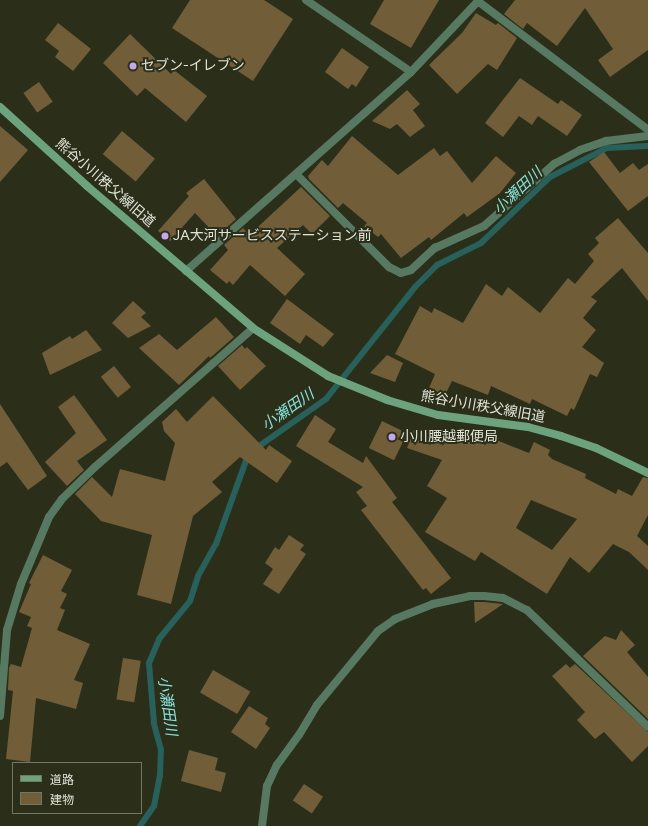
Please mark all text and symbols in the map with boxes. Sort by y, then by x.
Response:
place label: セブン-イレブン [141,58,245,74]
marker: セブン-イレブン [128,61,138,71]
street label: 熊谷小川秩父線旧道 [52,135,158,231]
water label: 小瀬田川 [490,164,546,218]
place label: JA大河サービスステーション前 [173,228,372,244]
marker: JA大河サービスステーション前 [160,231,170,241]
water label: 小瀬田川 [258,385,318,435]
street label: 熊谷小川秩父線旧道 [419,388,547,426]
place label: 小川腰越郵便局 [400,429,498,445]
marker: 小川腰越郵便局 [387,432,397,442]
water label: 小瀬田川 [154,675,180,737]
legend [12,762,142,814]
text: 道路 [50,773,74,787]
text: 建物 [50,793,74,807]

